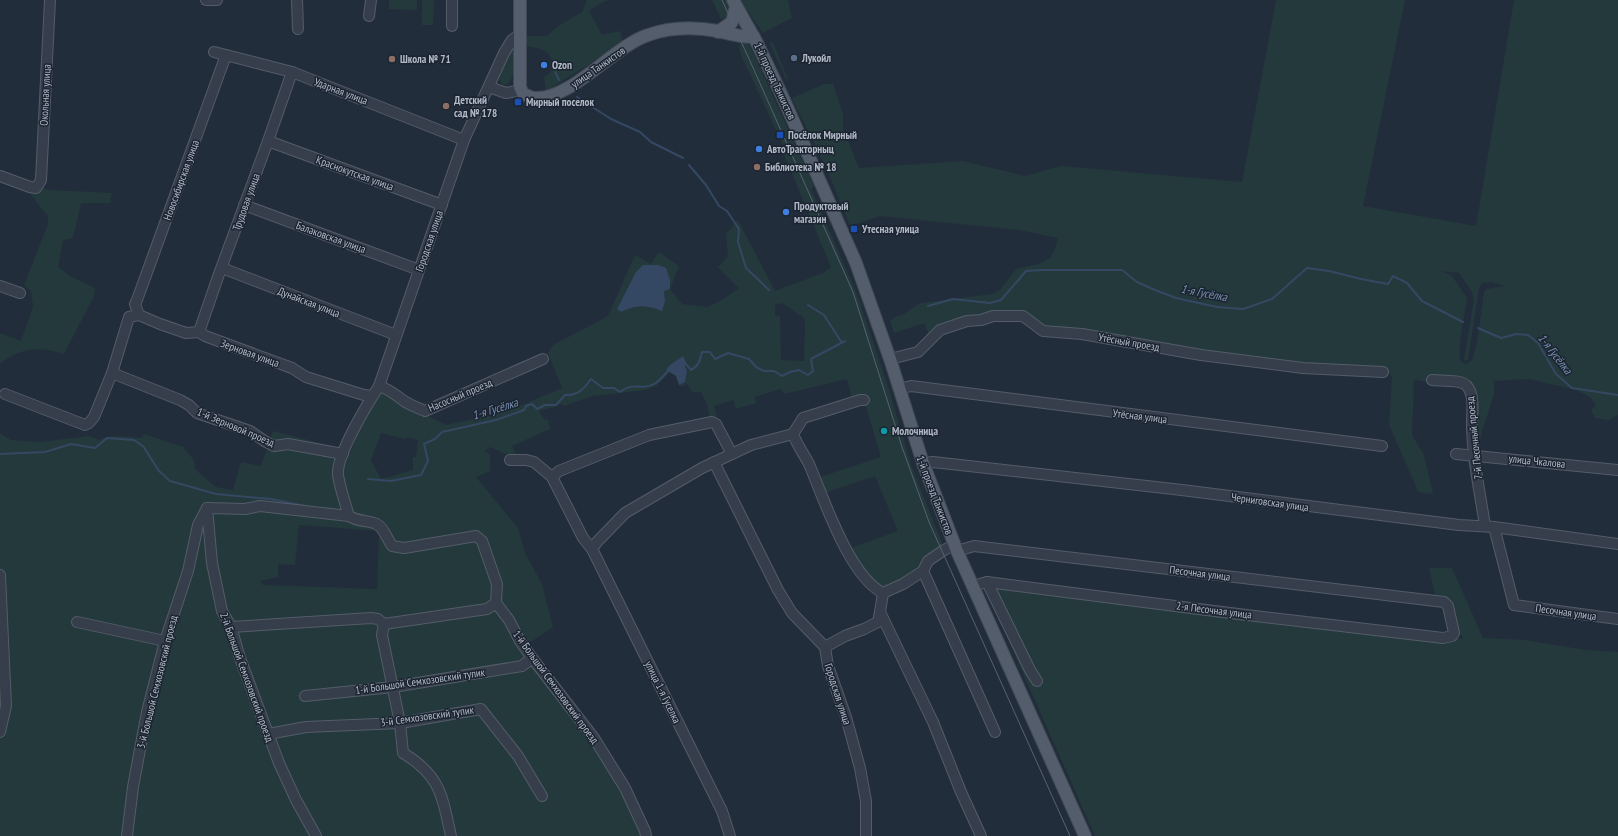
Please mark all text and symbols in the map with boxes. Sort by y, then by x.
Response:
street label: 1-й проезд Танкистов [751,40,799,122]
street label: улица Танкистов [568,43,628,91]
place label: Лукойл [801,51,831,65]
place label: Школа № 71 [400,52,451,66]
marker: Лукойл [789,53,799,63]
marker: Школа № 71 [387,54,397,64]
place label: Ozon [552,58,572,72]
marker: Ozon [539,60,549,70]
street label: Окольная улица [36,64,54,126]
street label: Ударная улица [312,74,370,108]
place label: Детский сад № 178 [454,93,497,120]
place label: Мирный поселок [526,95,595,109]
marker: Мирный поселок [513,97,523,107]
marker: Детский сад № 178 [441,101,451,111]
place label: Посёлок Мирный [788,128,857,142]
marker: Посёлок Мирный [775,130,785,140]
street label: Новосибирская улица [160,138,202,222]
place label: АвтоТракторныц [766,142,834,156]
marker: АвтоТракторныц [754,144,764,154]
street label: Краснокутская улица [314,152,396,194]
place label: Библиотека № 18 [765,160,837,174]
marker: Библиотека № 18 [752,162,762,172]
street label: Трудовая улица [229,171,263,233]
place label: Продуктовый магазин [794,199,848,226]
marker: Продуктовый магазин [781,207,791,217]
street label: Городская улица [412,209,446,273]
street label: Балаковская улица [294,218,368,256]
place label: Утесная улица [861,222,920,236]
marker: Утесная улица [849,224,859,234]
water label: 1-я Гусёлка [1180,281,1230,305]
street label: Дунайская улица [276,284,342,320]
street label: Утёсный проезд [1097,330,1161,354]
water label: 1-я Гусёлка [1535,331,1576,378]
street label: Зерновая улица [219,336,281,370]
street label: Насосный проезд [426,375,494,415]
water label: 1-я Гусёлка [470,394,521,423]
street label: 7-й Песочный проезд [1463,396,1485,480]
street label: 1-й Зерновой проезд [195,404,277,450]
street label: Утёсная улица [1112,406,1168,426]
place label: Молочница [892,424,938,438]
marker: Молочница [879,426,889,436]
street label: улица Чкалова [1508,451,1566,471]
street label: 1-й проезд Танкистов [914,454,957,537]
street label: Черниговская улица [1230,490,1310,514]
street label: Песочная улица [1169,562,1231,584]
street label: 2-я Песочная улица [1175,598,1253,622]
street label: Песочная улица [1535,601,1597,623]
street label: 2-й Большой Семхозовский проезд [217,610,277,744]
street label: 3-й Большой Семхозовский проезд [134,614,180,750]
street label: 1-й Большой Семхозовский проезд [510,628,602,747]
street label: улица 1-я Гуселка [642,658,684,726]
street label: Городская улица [821,662,855,726]
street label: 1-й Большой Семхозовский тупик [354,665,486,697]
street label: 3-й Семхозовский тупик [379,702,475,729]

